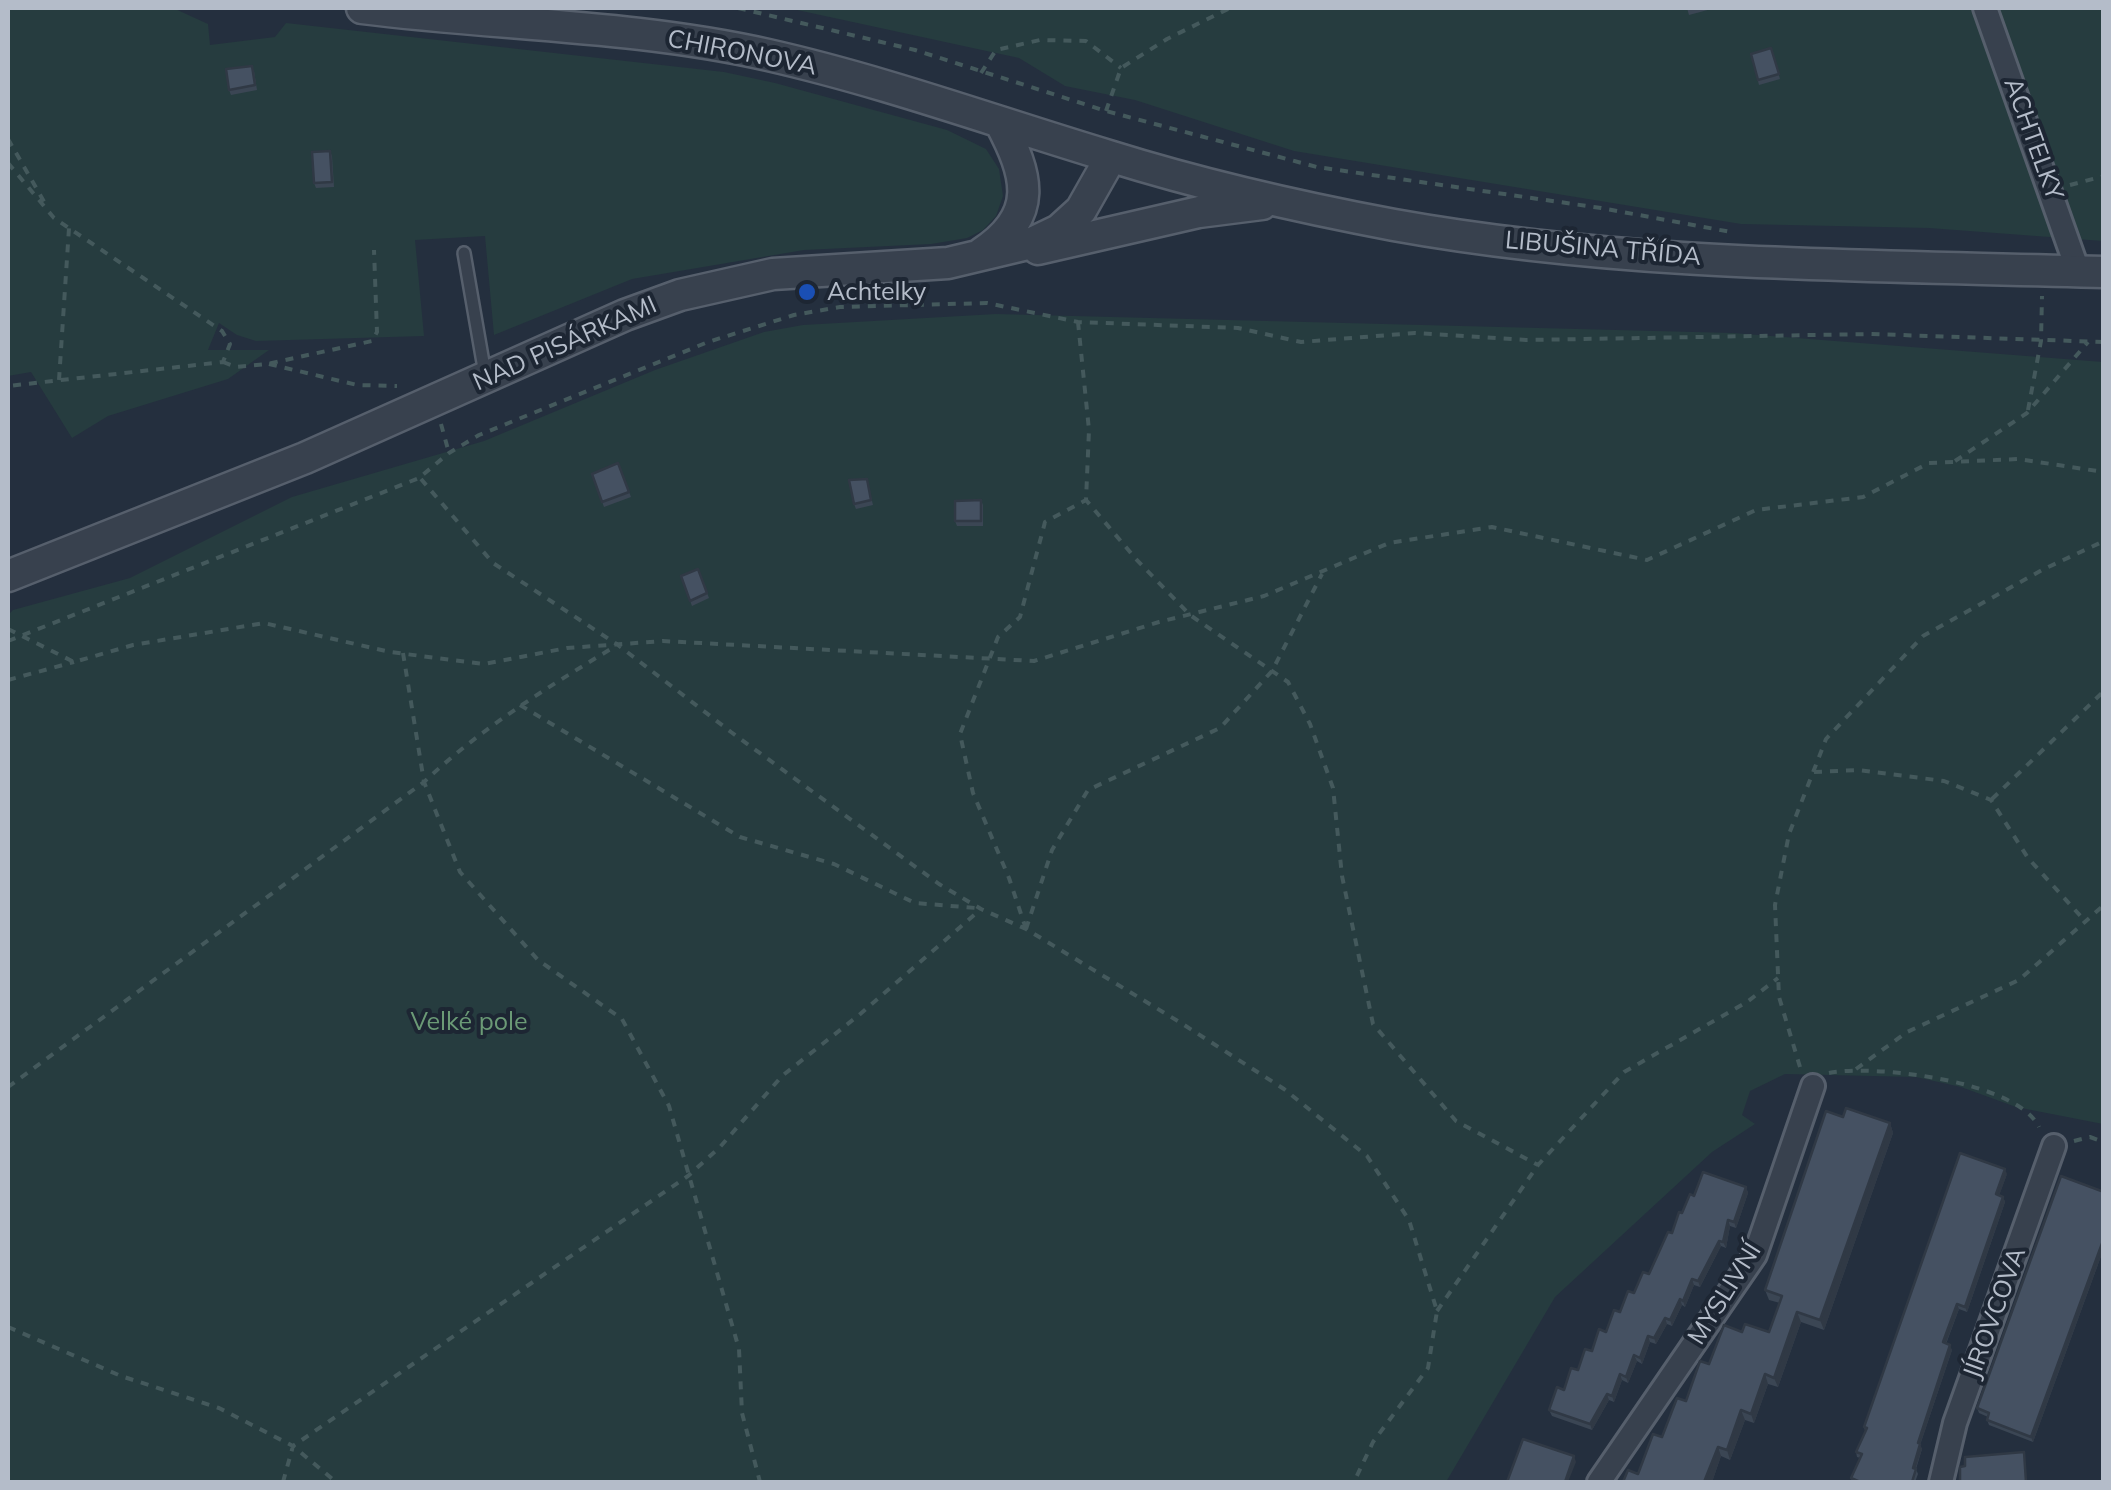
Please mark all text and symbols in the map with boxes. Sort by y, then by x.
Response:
street label: CHIRONOVA [665,24,819,82]
street label: ACHTELKY [1997,74,2069,204]
street label: LIBUŠINA TŘÍDA [1504,225,1702,273]
place label: Achtelky [827,277,926,307]
marker: Achtelky [796,281,818,303]
street label: NAD PISÁRKAMI [469,290,661,398]
park label: Velké pole [410,1007,528,1037]
street label: MYSLIVNÍ [1682,1238,1768,1350]
street label: JÍROVCOVA [1957,1243,2033,1383]

